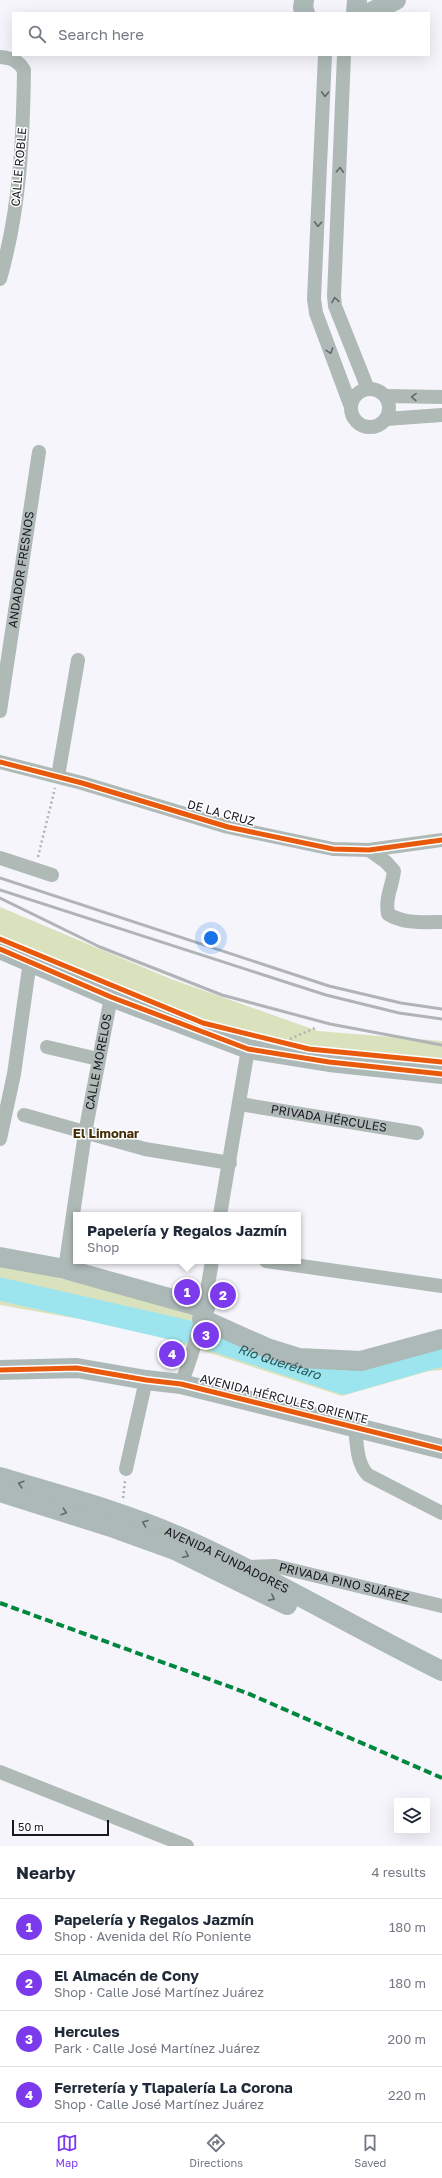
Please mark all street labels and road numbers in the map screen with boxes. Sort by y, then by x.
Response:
street label: CALLE ROBLE [8,127,29,207]
street label: ANDADOR FRESNOS [5,510,37,629]
street label: DE LA CRUZ [186,796,256,829]
street label: CALLE MORELOS [82,1012,115,1111]
street label: PRIVADA HÉRCULES [270,1101,388,1135]
street label: AVENIDA HÉRCULES ORIENTE [198,1370,370,1427]
street label: AVENIDA FUNDADORES [163,1523,292,1596]
street label: PRIVADA PINO SUÁREZ [277,1559,411,1605]

